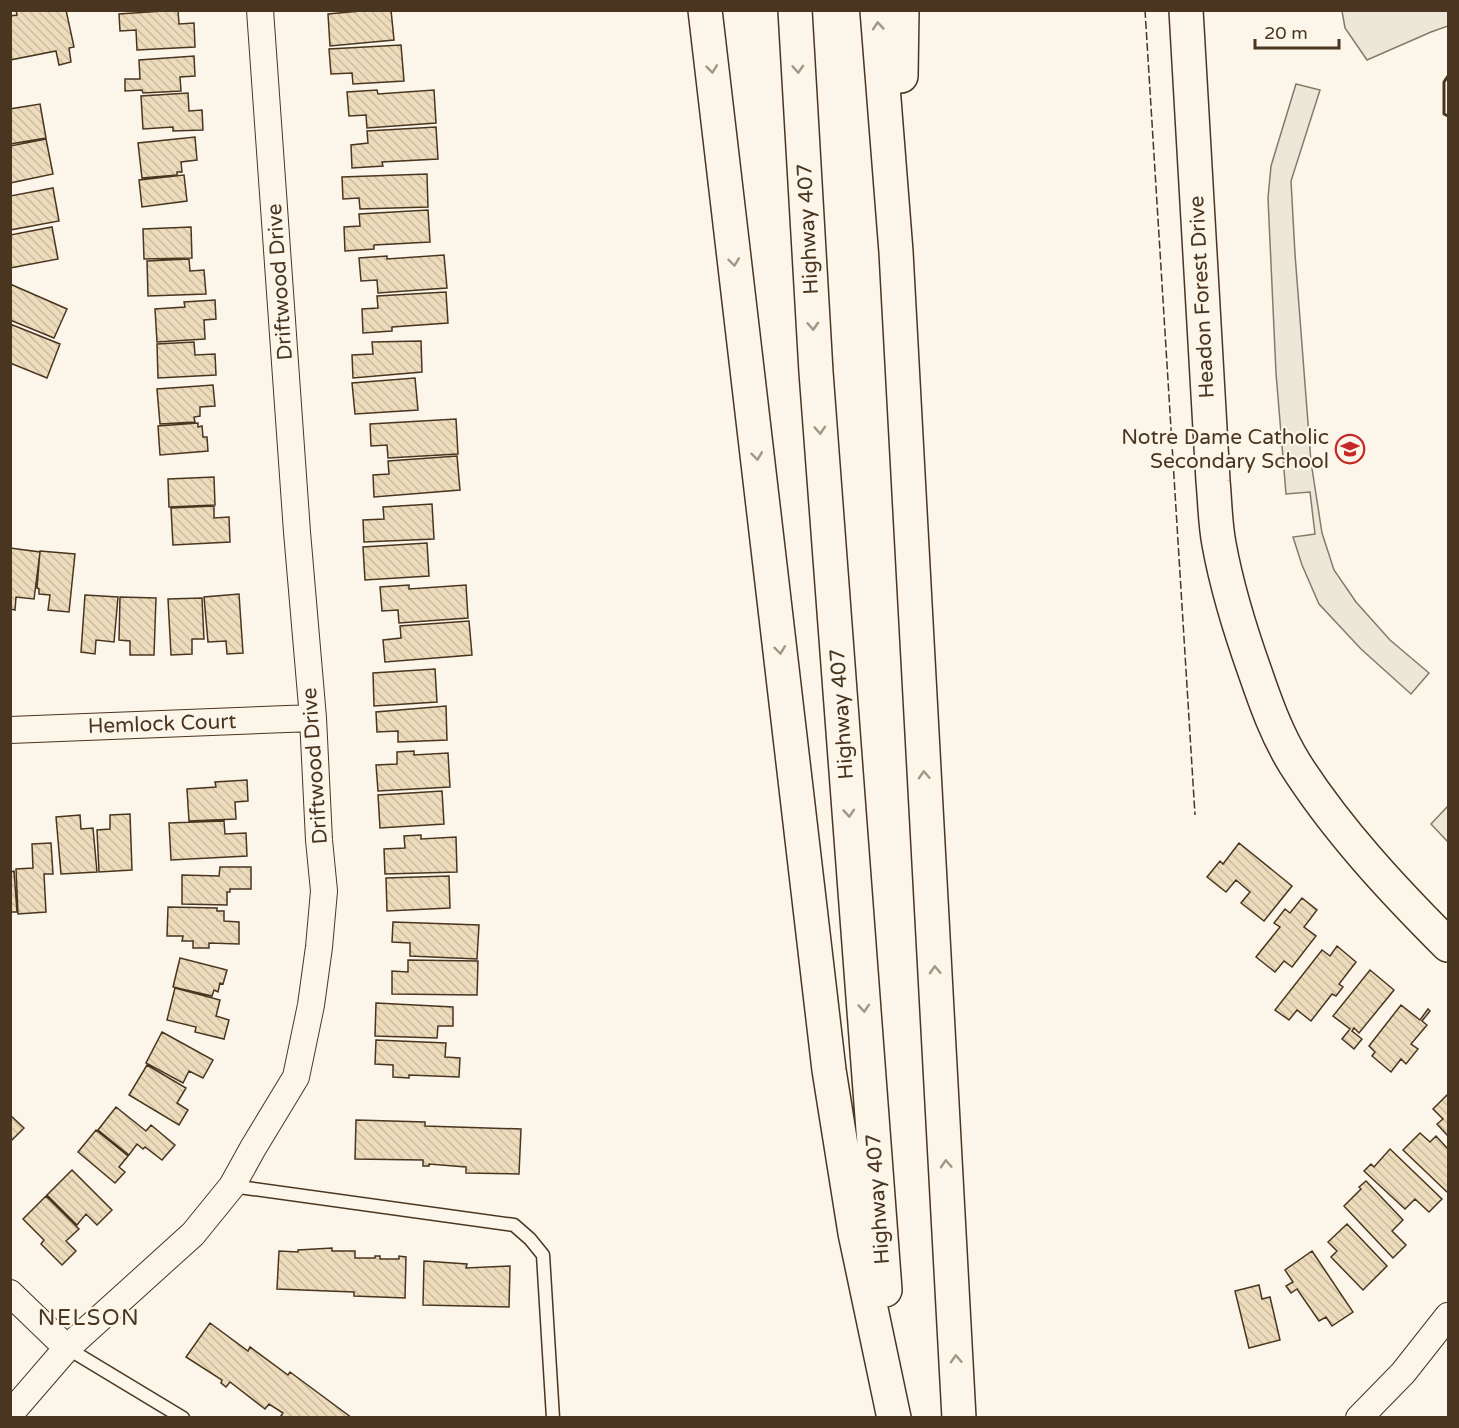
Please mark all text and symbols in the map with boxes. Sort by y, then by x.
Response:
scale bar [1255,12,1339,50]
one-way arrow [872,22,885,31]
text: 20 m [1264,22,1308,44]
one-way arrow [705,64,717,73]
one-way arrow [792,64,805,73]
street label: Highway 407 [792,163,824,295]
street label: Headon Forest Drive [1184,195,1220,399]
street label: Driftwood Drive [262,203,298,361]
one-way arrow [727,258,740,267]
one-way arrow [807,322,820,331]
place label: Notre Dame Catholic Secondary School [1121,425,1329,474]
one-way arrow [814,426,827,435]
school or university icon: Notre Dame Catholic Secondary School [1334,433,1366,465]
one-way arrow [750,451,763,461]
one-way arrow [773,645,785,654]
street label: Highway 407 [825,648,859,780]
street label: Driftwood Drive [297,687,333,845]
street label: Hemlock Court [87,709,237,739]
one-way arrow [918,770,931,779]
one-way arrow [842,809,855,818]
one-way arrow [928,965,941,974]
one-way arrow [857,1003,870,1012]
street label: Highway 407 [861,1133,895,1265]
one-way arrow [939,1160,952,1169]
district label: NELSON [38,1305,140,1331]
one-way arrow [950,1355,963,1364]

